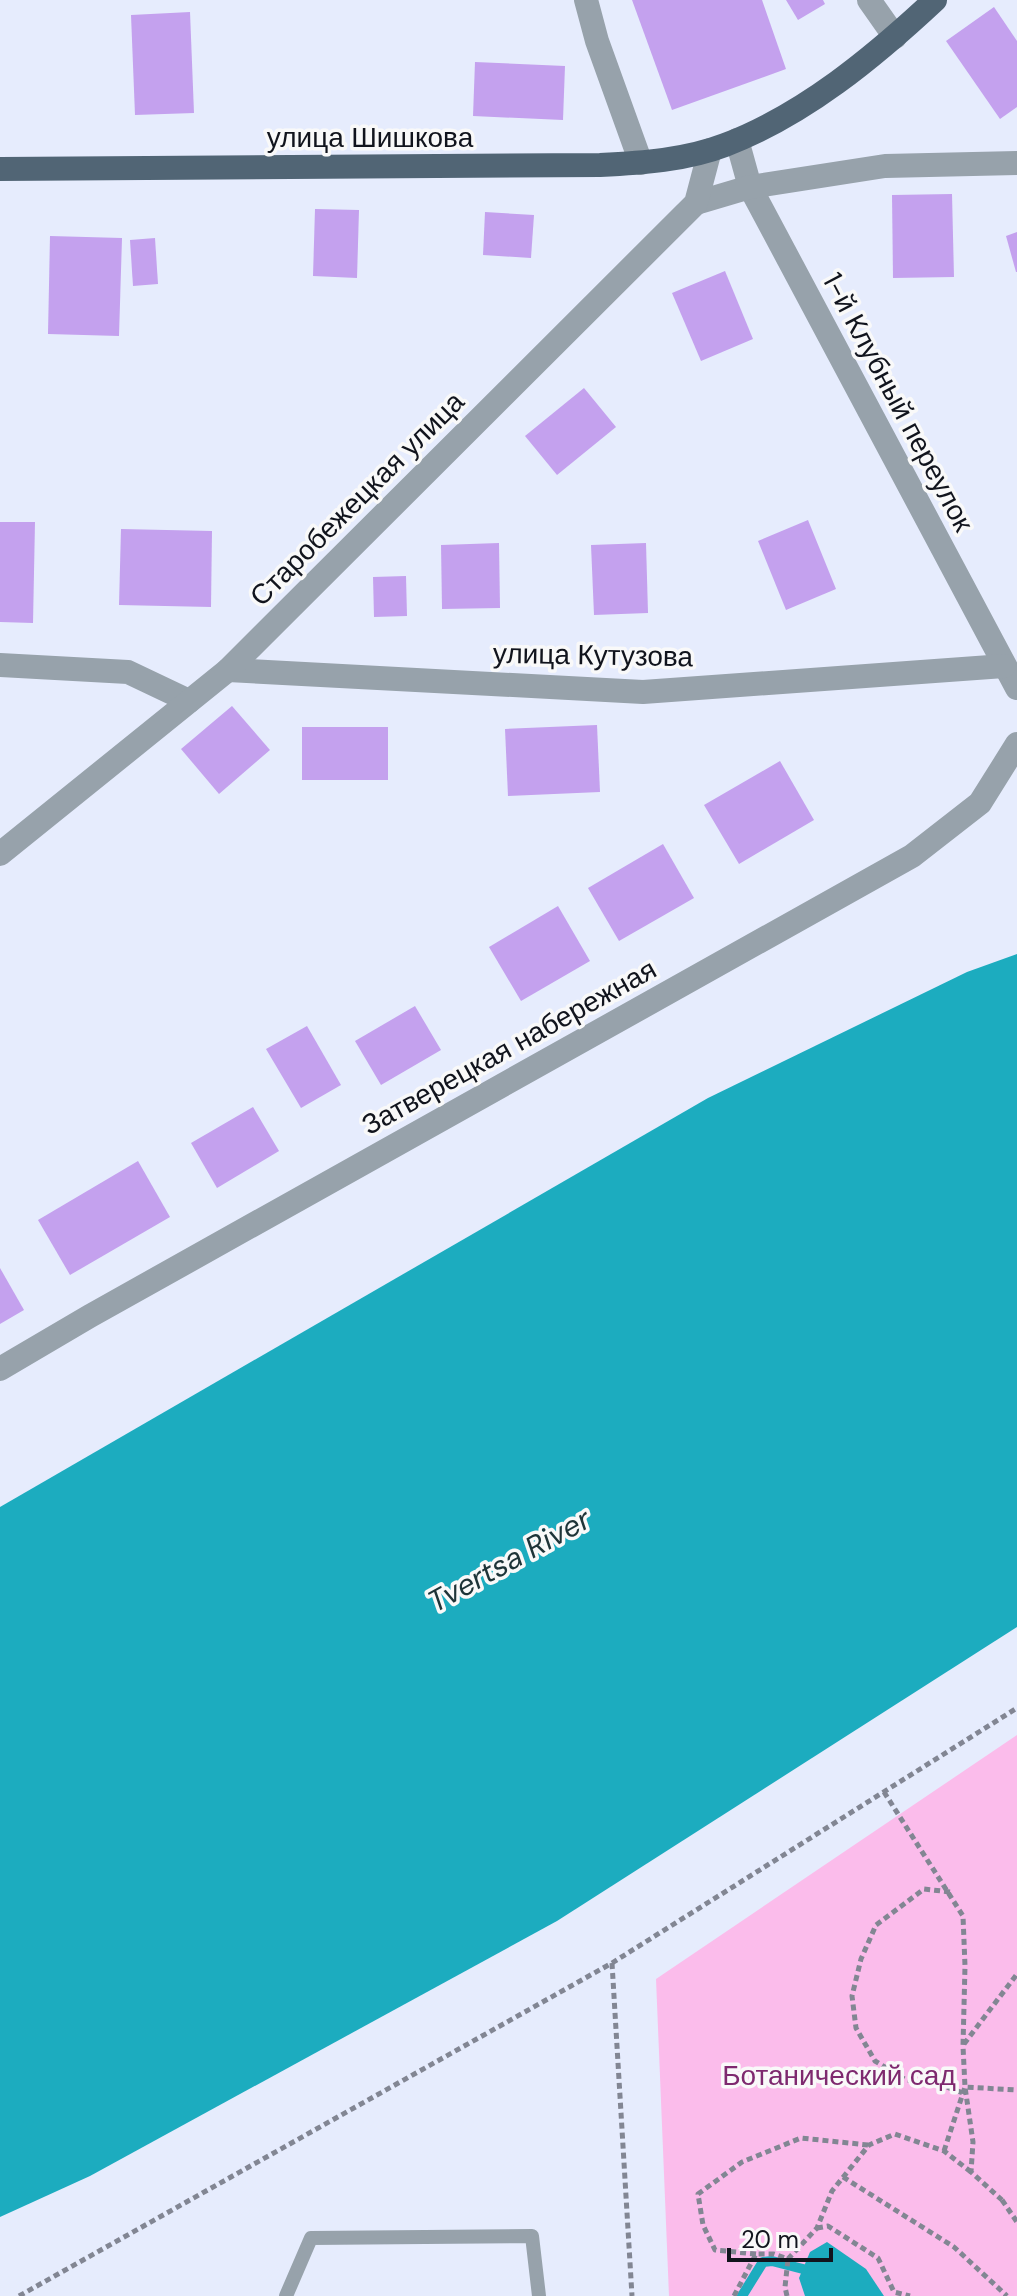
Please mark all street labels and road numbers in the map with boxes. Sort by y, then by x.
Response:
street label: улица Шишкова [267,119,474,156]
street label: 1-й Клубный переулок [814,266,982,539]
street label: Старобежецкая улица [242,384,472,614]
street label: улица Кутузова [493,635,694,675]
street label: Затверецкая набережная [355,951,663,1143]

